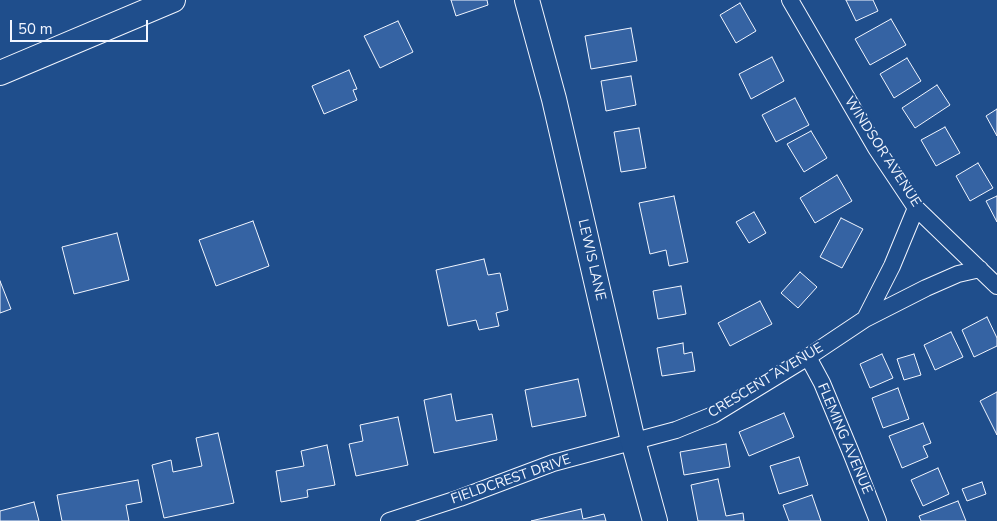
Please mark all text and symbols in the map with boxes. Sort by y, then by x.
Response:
scale bar [12,10,150,42]
text: 50 m [18,19,53,39]
street label: WINDSOR AVENUE [840,94,924,210]
street label: LEWIS LANE [573,218,609,302]
street label: CRESCENT AVENUE [705,340,827,422]
street label: FLEMING AVENUE [813,381,875,497]
street label: FIELDCREST DRIVE [449,452,573,508]

